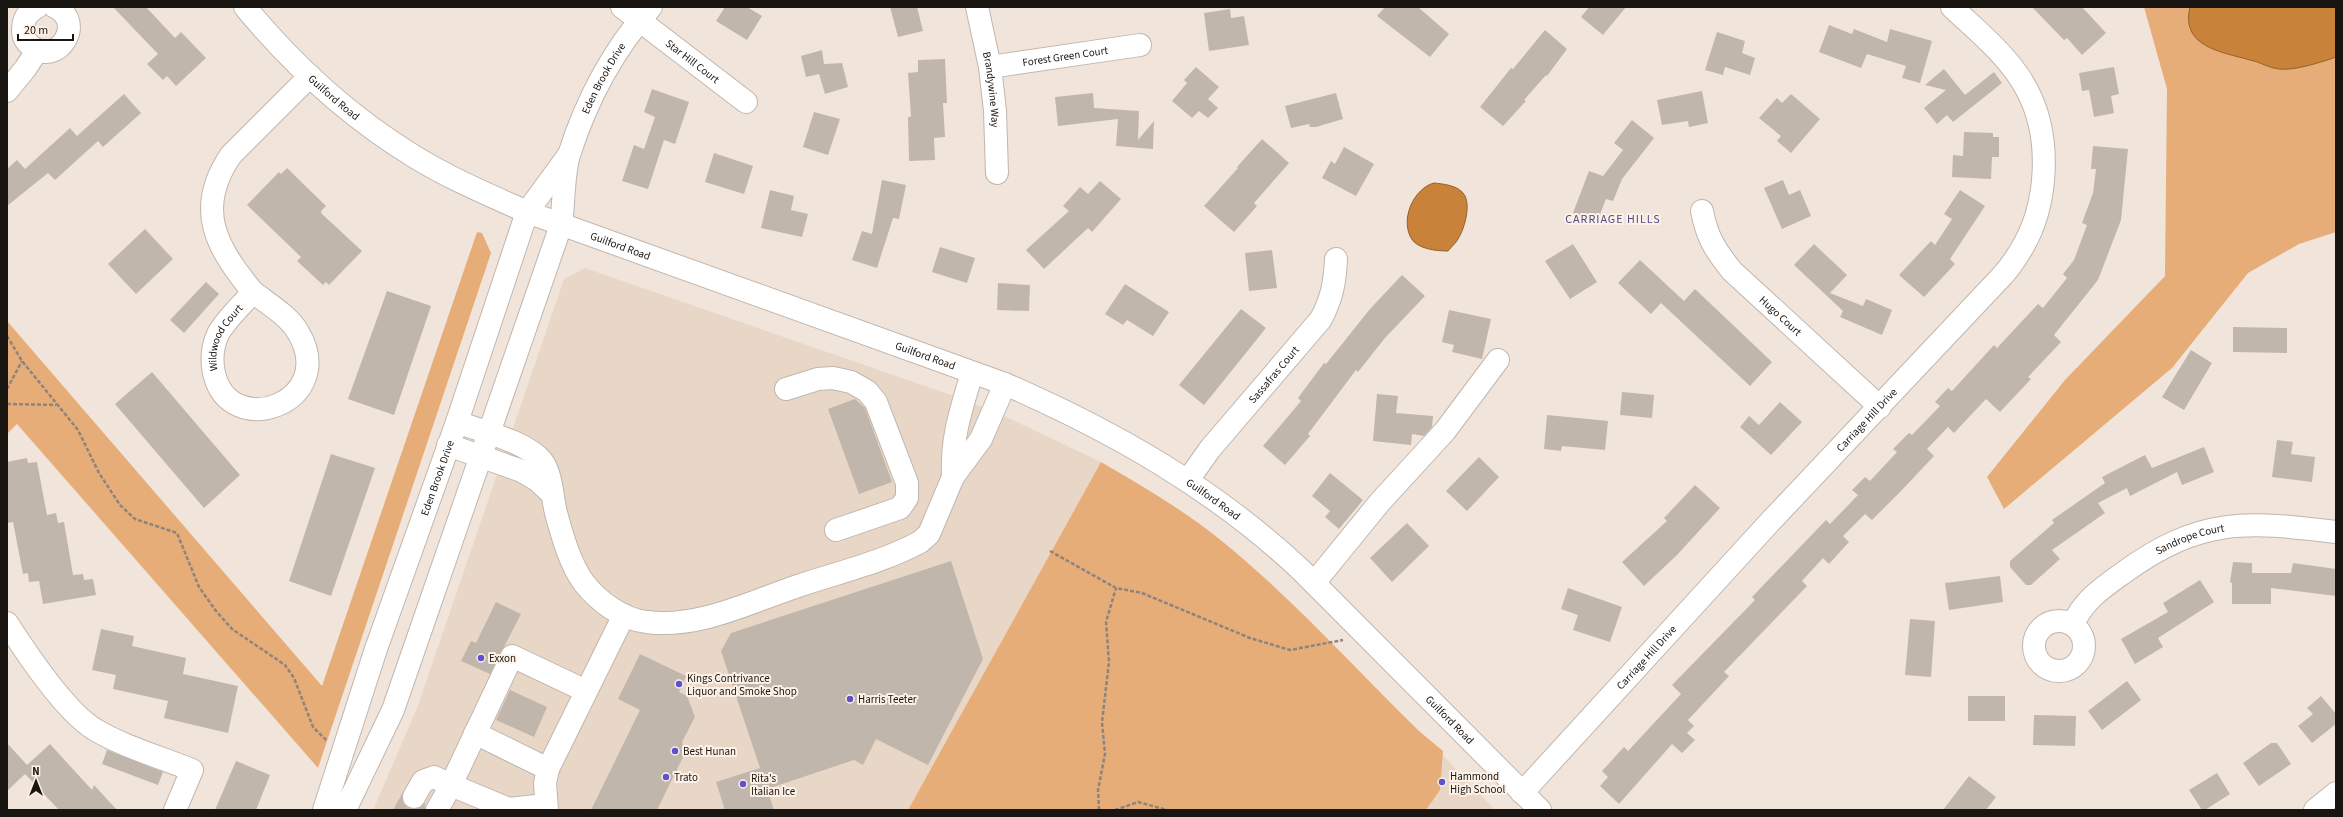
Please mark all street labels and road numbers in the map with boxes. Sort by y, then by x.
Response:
street label: Star Hill Court [663,36,723,87]
street label: Eden Brook Drive [578,39,629,116]
street label: Forest Green Court [1021,42,1109,70]
street label: Brandywine Way [979,50,1003,128]
street label: Guilford Road [305,71,363,124]
street label: Guilford Road [588,228,653,263]
street label: Hugo Court [1756,292,1805,339]
street label: Wildwood Court [205,300,246,372]
street label: Guilford Road [893,338,958,373]
street label: Sassafras Court [1245,342,1303,406]
street label: Carriage Hill Drive [1833,384,1901,455]
street label: Eden Brook Drive [417,437,458,518]
street label: Guilford Road [1183,475,1243,523]
street label: Sandrope Court [2152,520,2226,558]
street label: Carriage Hill Drive [1613,621,1680,693]
street label: Guilford Road [1422,692,1478,747]

